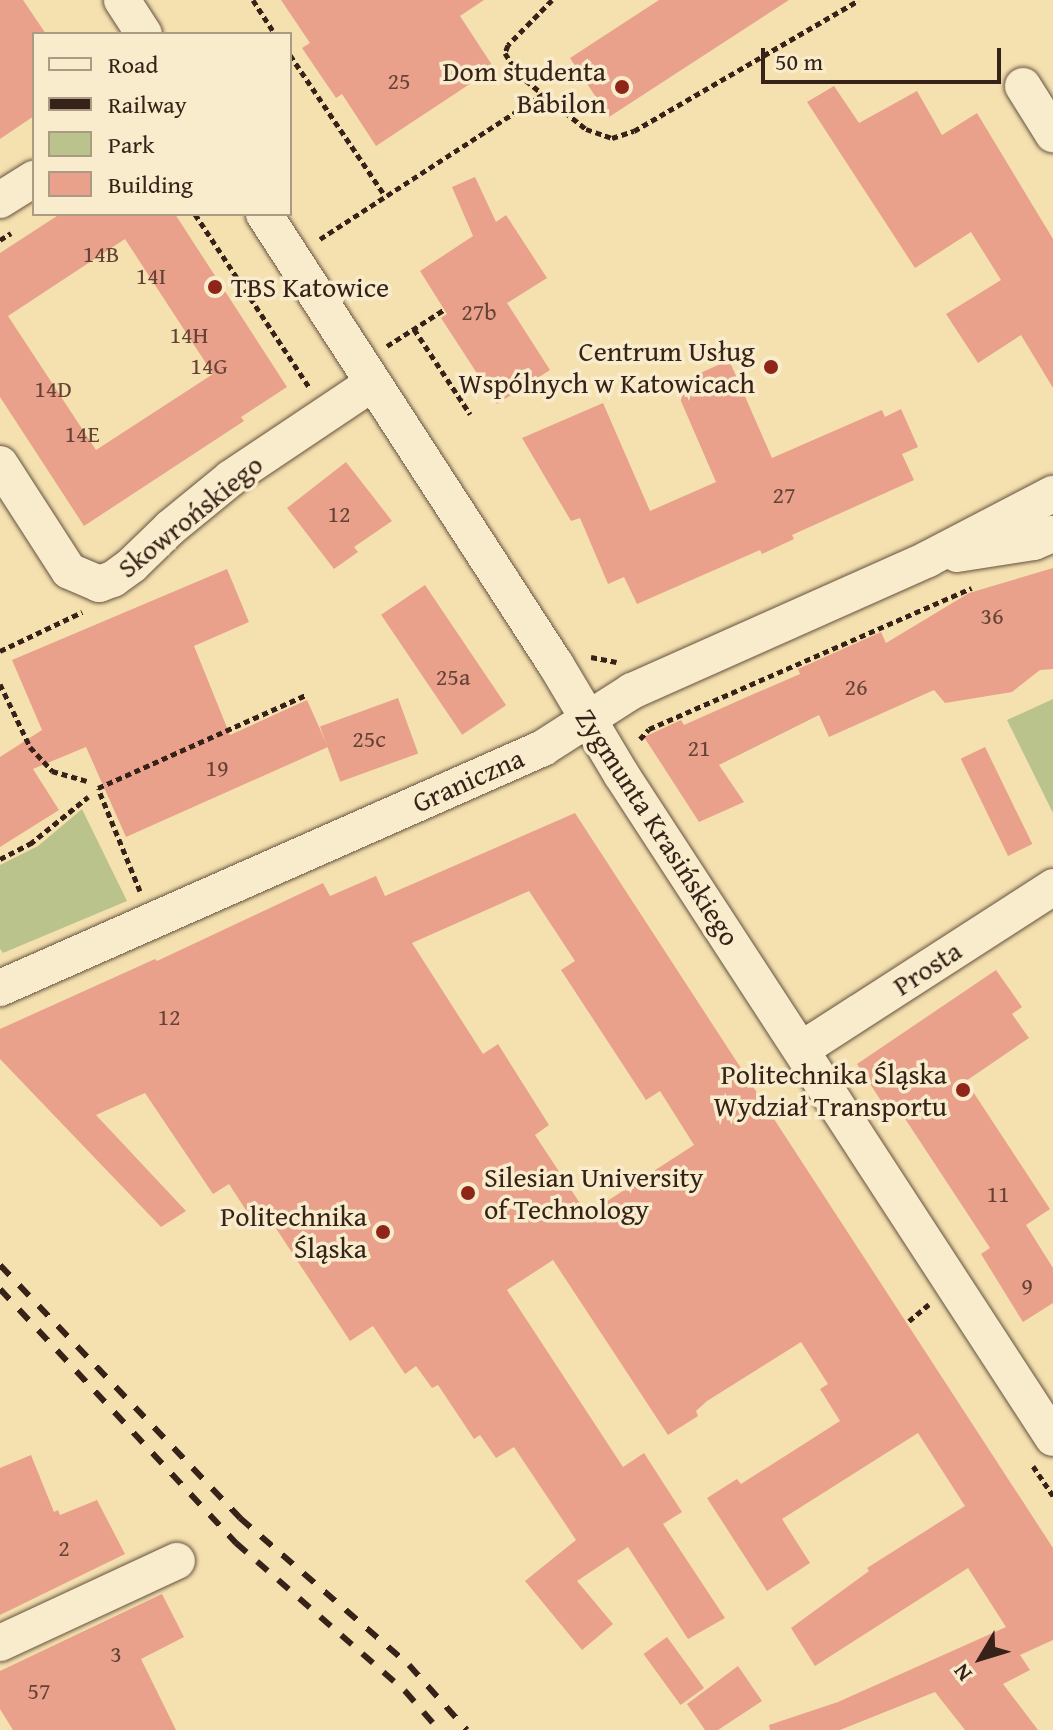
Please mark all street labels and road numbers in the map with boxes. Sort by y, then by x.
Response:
street label: Skowrońskiego [111,447,269,585]
street label: Zygmunta Krasińskiego [569,702,747,952]
street label: Graniczna [407,741,529,819]
street label: Prosta [887,934,967,1002]

